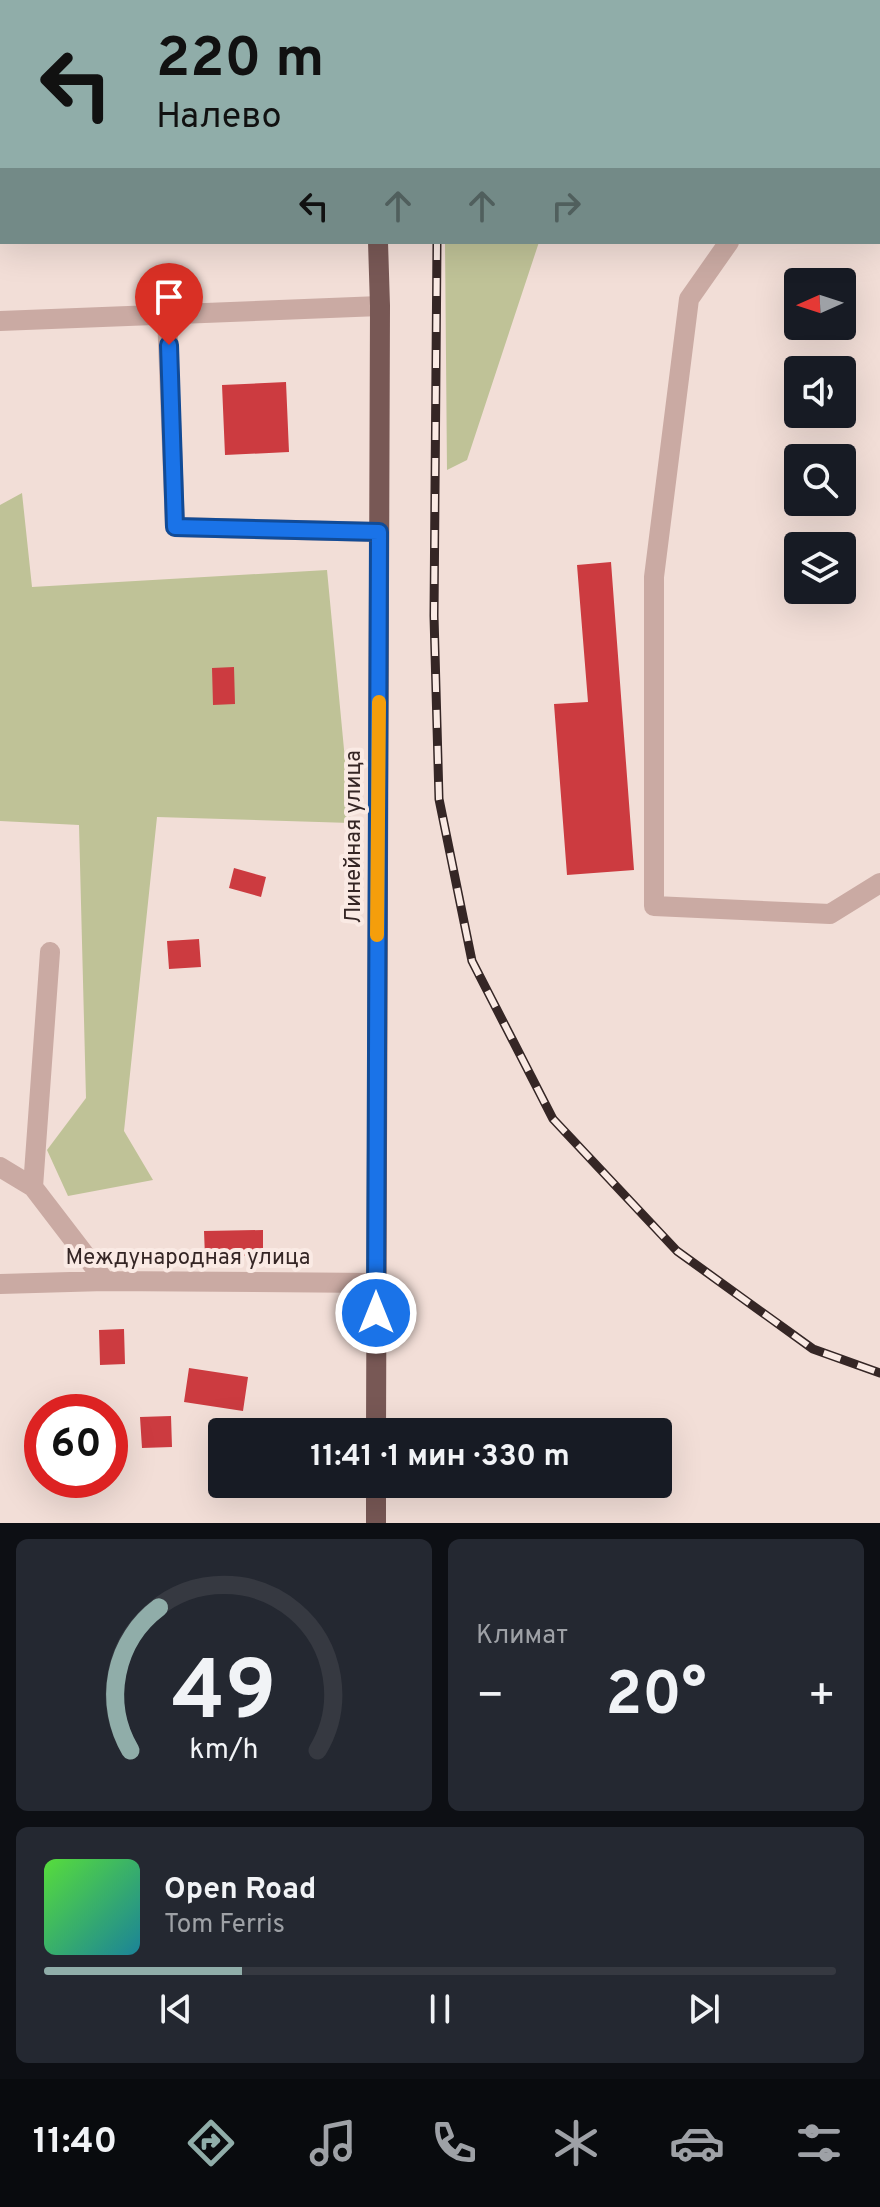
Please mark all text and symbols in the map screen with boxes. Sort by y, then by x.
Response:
text: 220 m [156,26,324,96]
icon: left [24,32,128,136]
text: Налево [156,95,282,141]
icon: left [292,184,336,228]
icon: ahead [376,184,420,228]
icon: ahead [460,184,504,228]
icon: right [544,184,588,228]
pin [135,263,203,345]
north arrow [784,268,856,340]
map controls [784,268,856,604]
icon: arrive [147,275,191,319]
button: sound [784,356,856,428]
button: search [784,444,856,516]
button: layers [784,532,856,604]
street label: Линейная улица [341,750,368,924]
street label: Международная улица [66,1245,310,1272]
position arrow [334,1271,418,1355]
speed limit sign: 60 [24,1394,128,1498]
text: 11:41 · 1 мин · 330 m [310,1439,570,1476]
text: Климат [476,1620,568,1653]
text: 49 [172,1644,276,1749]
text: 20° [605,1660,707,1736]
text: − [476,1670,504,1726]
text: + [808,1670,836,1726]
text: km/h [189,1733,259,1769]
text: Open Road [164,1872,316,1909]
text: Tom Ferris [164,1909,285,1942]
icon: previous [154,1987,198,2031]
icon: pause [418,1987,462,2031]
icon: next [682,1987,726,2031]
icon: directions [183,2115,239,2171]
icon: music [305,2115,361,2171]
icon: phone [426,2115,482,2171]
icon: climate [548,2115,604,2171]
icon: car [669,2115,725,2171]
icon: filters [791,2115,847,2171]
text: 11:40 [33,2120,117,2166]

